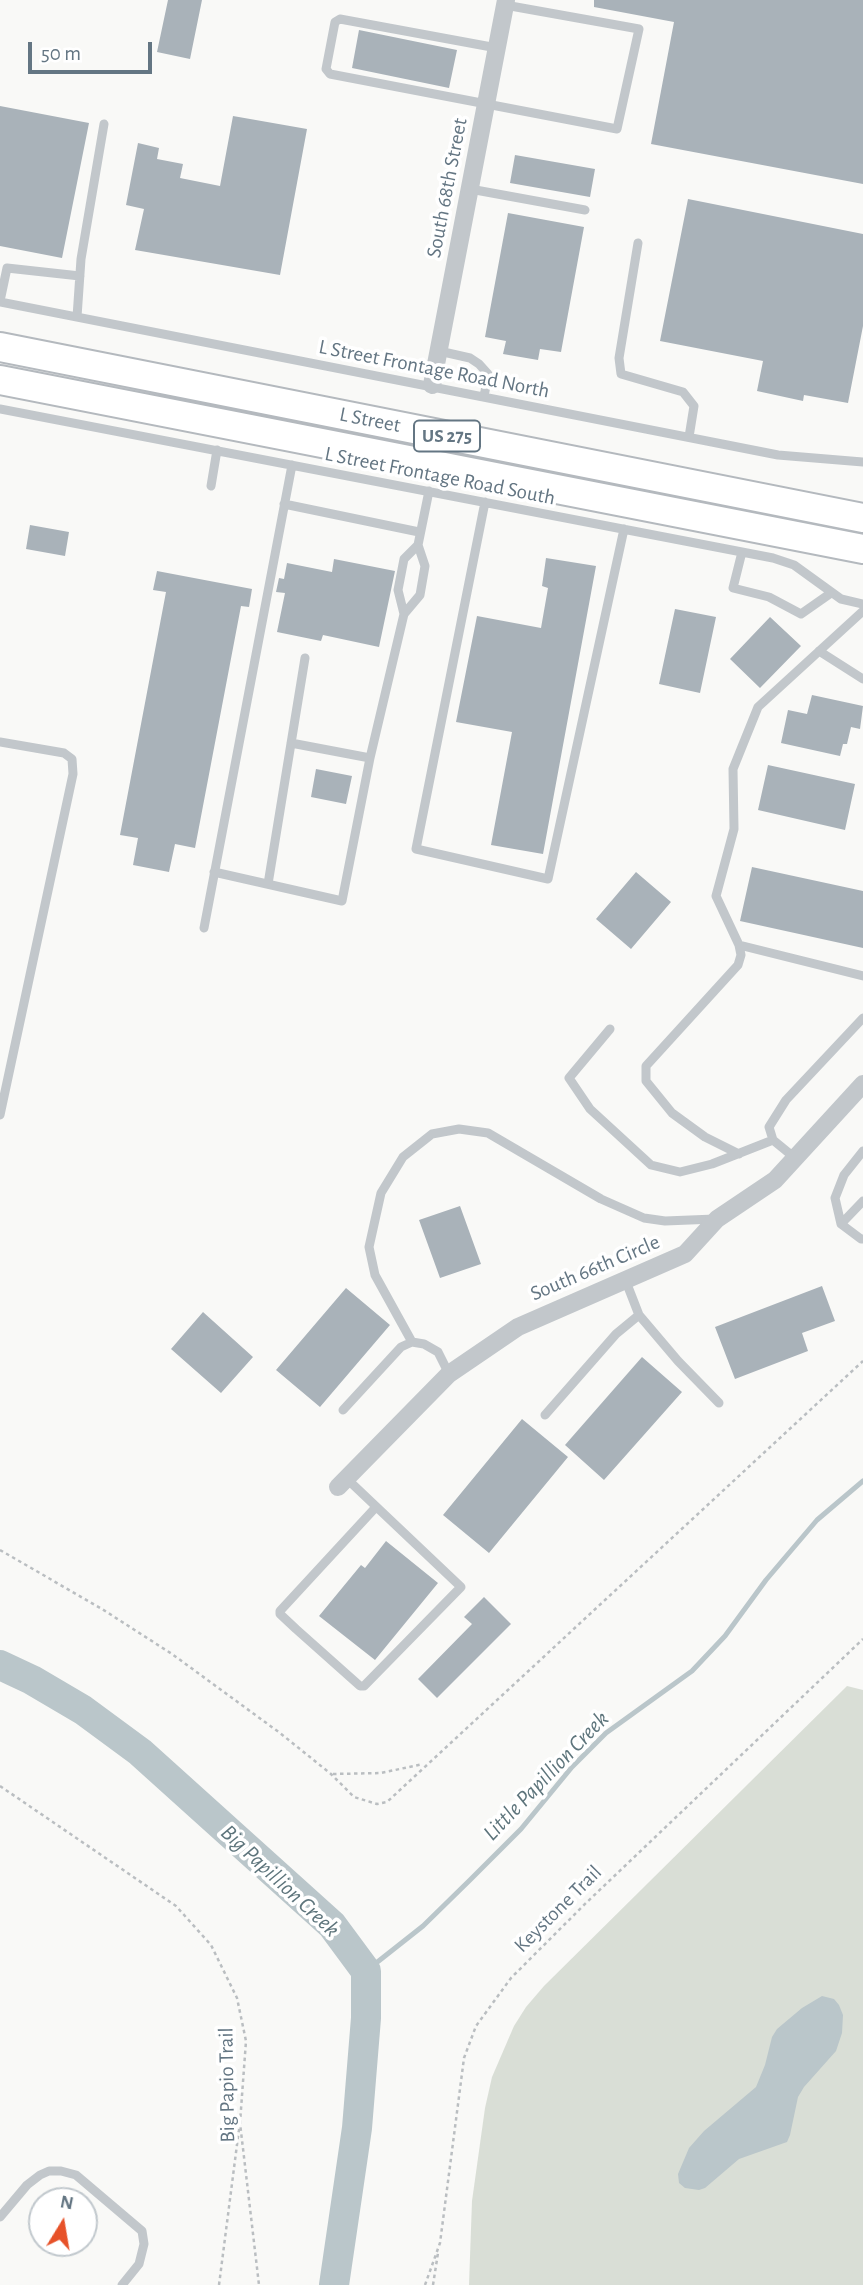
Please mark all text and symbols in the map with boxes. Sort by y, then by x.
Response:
scale bar [32,28,156,72]
text: 50 m [41,43,81,64]
street label: South 68th Street [421,116,473,260]
street label: L Street Frontage Road North [316,334,552,404]
street label: L Street [337,402,403,438]
road number: US 275 [414,420,480,452]
street label: L Street Frontage Road South [323,441,557,511]
street label: South 66th Circle [526,1229,664,1307]
water label: Little Papillion Creek [477,1706,615,1846]
water label: Big Papillion Creek [215,1819,345,1943]
street label: Keystone Trail [509,1860,607,1958]
street label: Big Papio Trail [213,2027,241,2143]
north arrow [28,2187,98,2257]
text: N [58,2192,75,2213]

